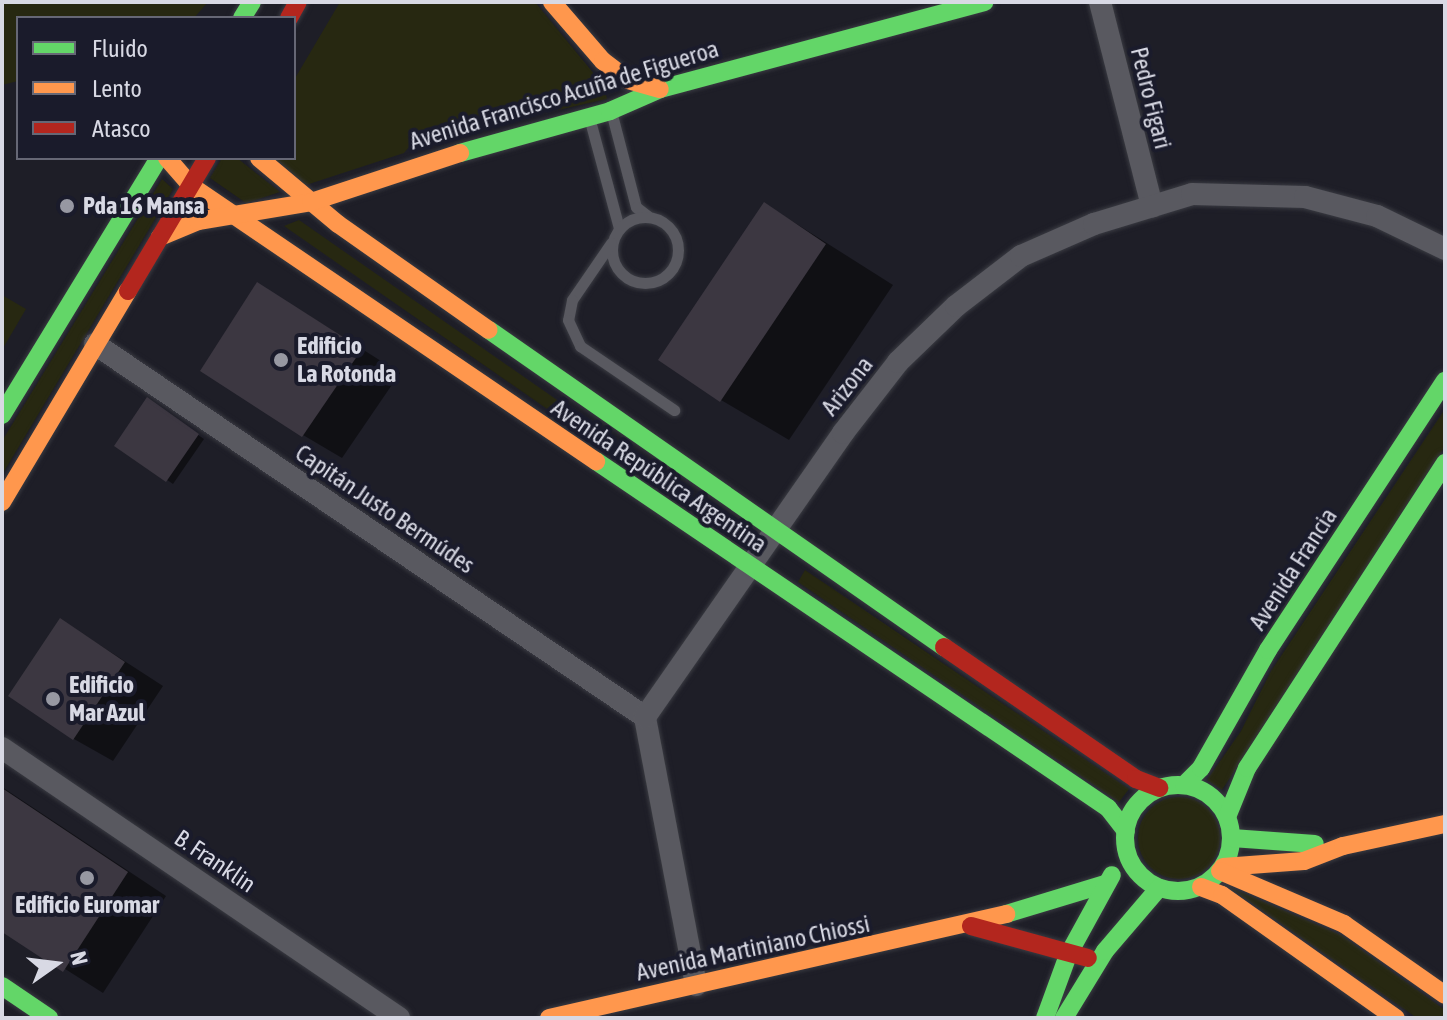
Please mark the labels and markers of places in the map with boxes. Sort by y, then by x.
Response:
place label: Pda 16 Mansa [83,192,205,220]
marker: Pda 16 Mansa [58,197,76,215]
place label: Edificio La Rotonda [297,332,396,388]
marker: Edificio La Rotonda [272,351,290,369]
place label: Edificio Mar Azul [69,671,145,727]
marker: Edificio Mar Azul [44,690,62,708]
marker: Edificio Euromar [78,869,96,887]
place label: Edificio Euromar [15,891,159,919]

